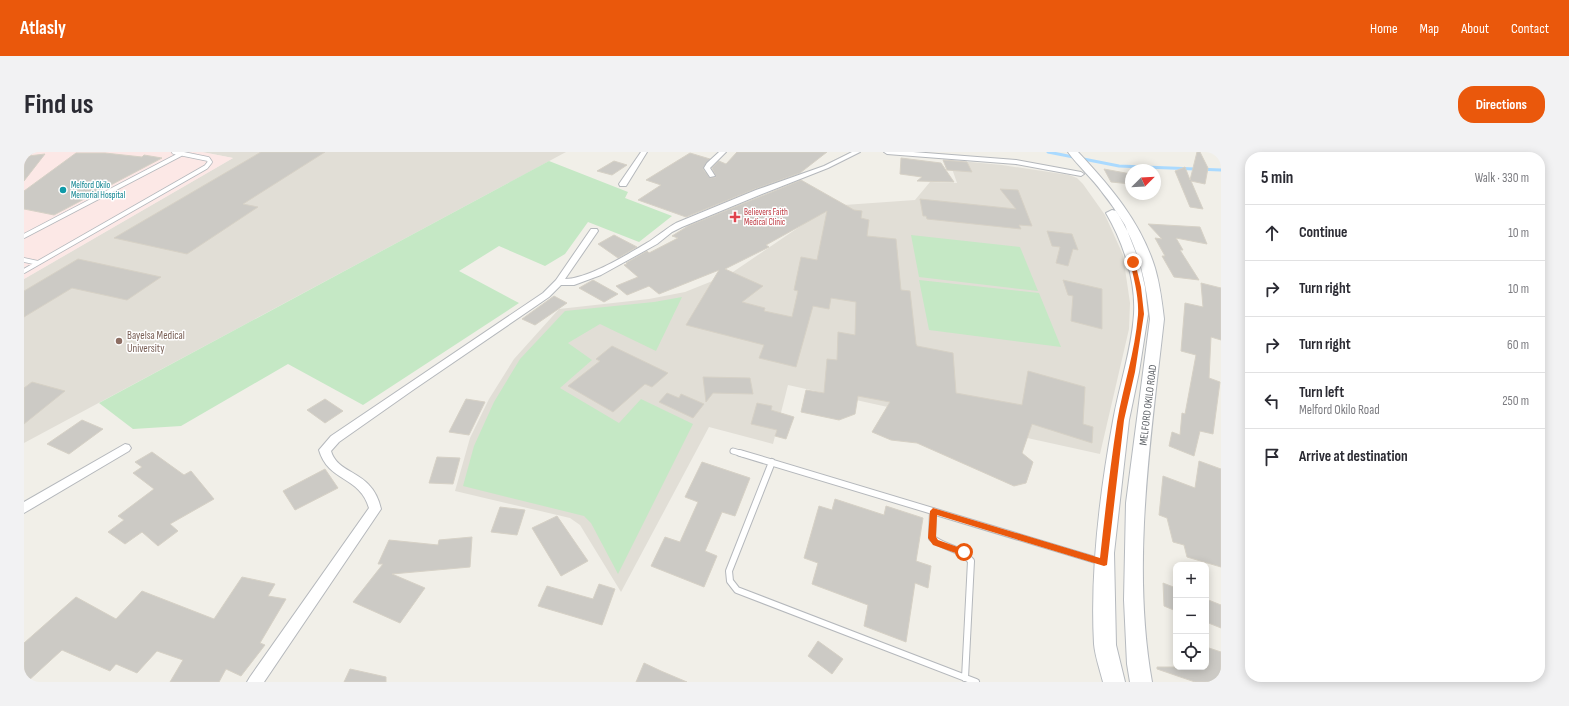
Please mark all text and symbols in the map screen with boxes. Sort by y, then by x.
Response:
text: Atlasly [20,17,66,40]
text: Home [1370,20,1398,37]
text: Map [1420,20,1439,37]
text: About [1461,20,1489,37]
text: Contact [1511,20,1549,37]
button: Directions [1458,86,1545,123]
text: Find us [24,88,93,121]
north arrow [1125,164,1161,200]
text: 5 min [1261,168,1293,188]
text: Walk · 330 m [1475,170,1529,186]
place label: Melford Okilo Memorial Hospital [71,180,125,201]
marker: Melford Okilo Memorial Hospital [58,185,68,195]
place label: Believers Faith Medical Clinic [744,207,788,228]
marker: Believers Faith Medical Clinic [729,211,741,223]
icon: ahead [1261,222,1283,244]
text: Continue [1299,223,1348,242]
text: 10 m [1508,225,1529,241]
route end [1124,253,1142,271]
icon: right [1261,278,1283,300]
text: Turn right [1299,279,1351,298]
text: 10 m [1508,281,1529,297]
place label: Bayelsa Medical University [127,329,185,355]
icon: right [1261,334,1283,356]
text: Turn right [1299,335,1351,354]
marker: Bayelsa Medical University [114,336,124,346]
text: 60 m [1507,337,1529,353]
street label: MELFORD OKILO ROAD [1137,364,1159,446]
text: Turn left [1299,383,1344,402]
icon: left [1261,390,1283,412]
text: 250 m [1502,393,1529,409]
text: Melford Okilo Road [1299,402,1380,418]
icon: arrive [1261,446,1283,468]
text: Arrive at destination [1299,447,1408,466]
route start [955,543,973,561]
map controls [1173,562,1209,670]
button: + [1173,562,1209,598]
button: − [1173,598,1209,634]
button: locate [1173,634,1209,670]

